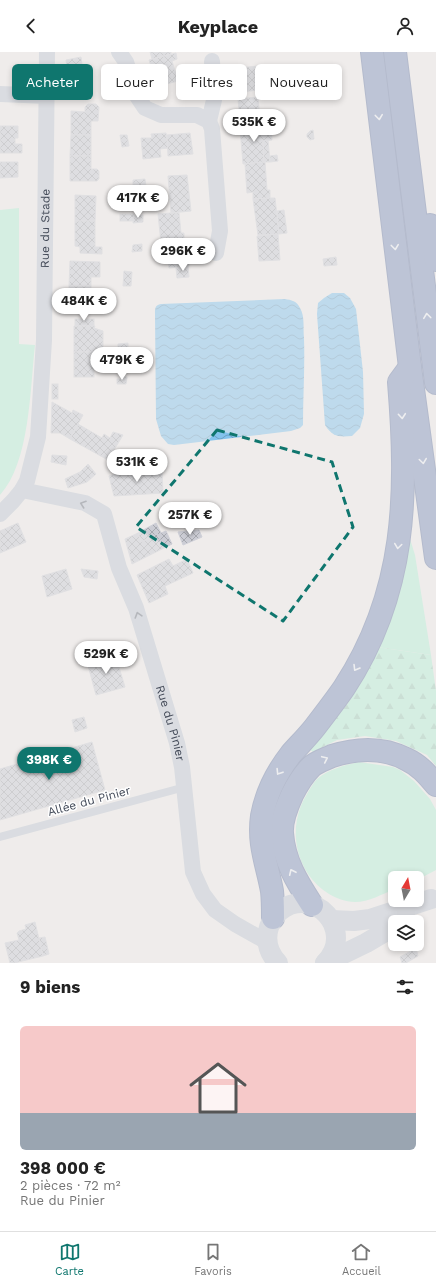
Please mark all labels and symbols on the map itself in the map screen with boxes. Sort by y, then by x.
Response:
pin: 535K € [221,109,287,143]
one-way arrow [375,114,384,121]
pin: 417K € [105,185,171,219]
street label: Rue du Stade [38,189,53,268]
pin: 296K € [150,238,216,272]
one-way arrow [390,243,399,250]
pin: 484K € [51,288,117,322]
one-way arrow [423,313,432,319]
pin: 479K € [89,347,155,381]
one-way arrow [397,413,406,419]
pin: 531K € [104,449,170,483]
one-way arrow [418,458,427,464]
one-way arrow [80,500,87,509]
pin: 257K € [157,502,223,536]
one-way arrow [394,543,403,549]
one-way arrow [134,612,143,619]
pin: 529K € [73,641,139,675]
one-way arrow [353,664,360,671]
street label: Rue du Pinier [153,684,188,762]
pin: 398K € [16,747,82,781]
one-way arrow [321,756,329,764]
one-way arrow [277,768,284,775]
street label: Allée du Pinier [46,783,132,819]
one-way arrow [289,868,297,876]
north arrow [388,871,424,907]

